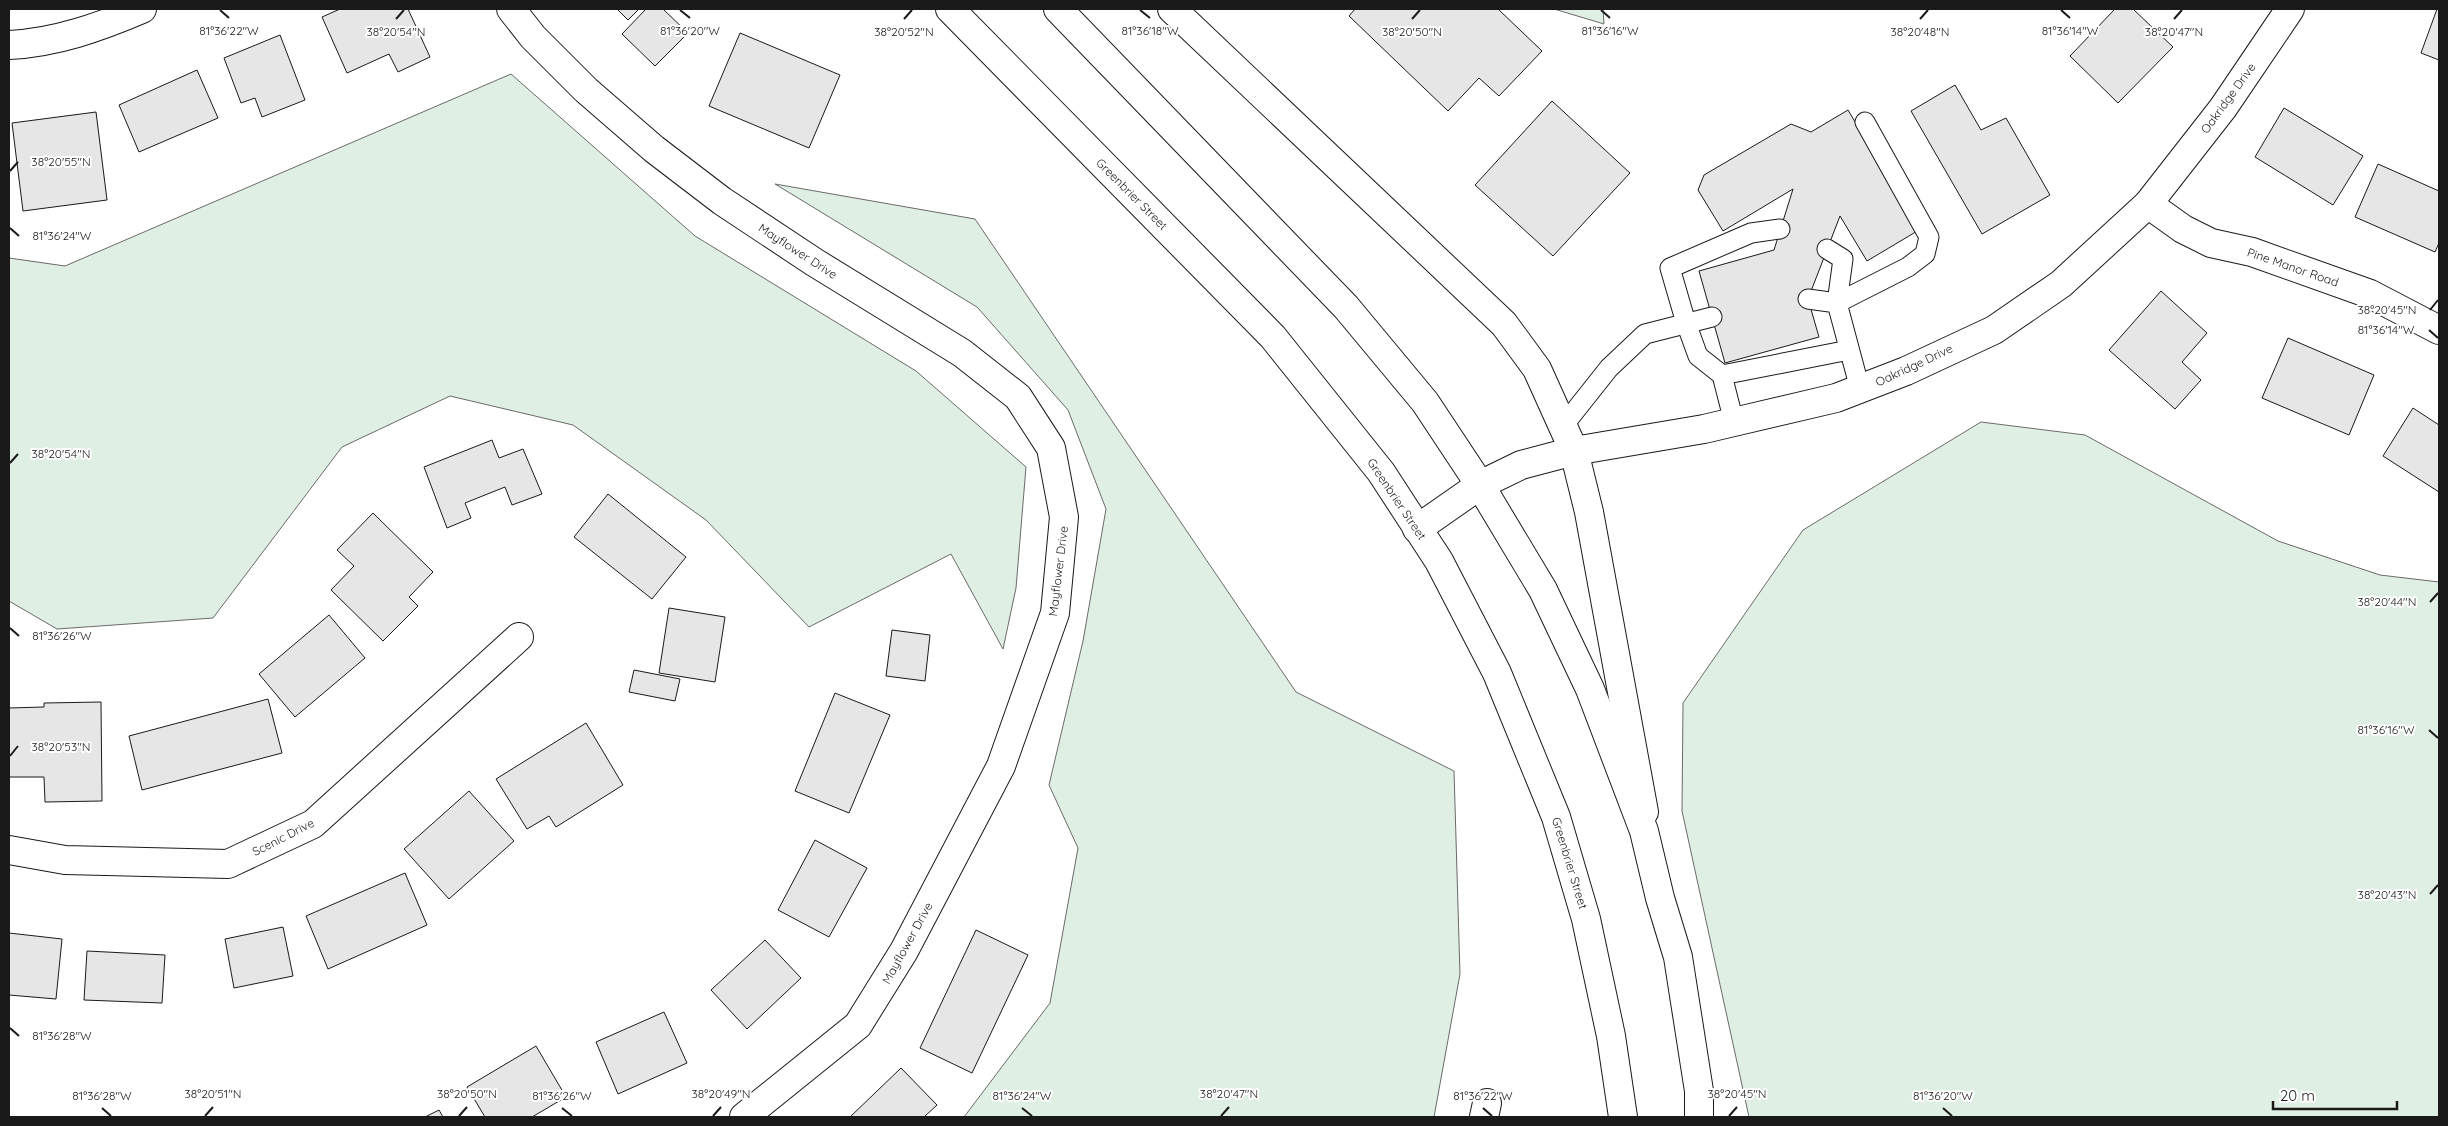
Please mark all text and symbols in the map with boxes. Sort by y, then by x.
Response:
text: 81°36'22"W [199,23,259,38]
text: 81°36'20"W [660,23,720,38]
text: 81°36'18"W [1121,23,1179,38]
text: 81°36'16"W [1581,23,1639,38]
text: 81°36'14"W [2042,23,2099,38]
text: 38°20'54"N [366,24,426,39]
text: 38°20'52"N [874,24,934,39]
text: 38°20'50"N [1382,24,1442,39]
text: 38°20'48"N [1891,24,1950,39]
text: 38°20'47"N [2145,24,2203,39]
street label: Oakridge Drive [2197,60,2259,136]
text: 38°20'55"N [31,154,91,169]
street label: Greenbrier Street [1093,155,1171,233]
street label: Mayflower Drive [756,220,840,282]
text: 81°36'24"W [33,228,92,243]
street label: Pine Manor Road [2245,244,2341,290]
text: 38°20'45"N [2357,302,2417,317]
text: 81°36'14"W [2358,322,2415,337]
street label: Oakridge Drive [1873,340,1955,389]
text: 38°20'54"N [31,446,91,461]
street label: Greenbrier Street [1364,455,1430,543]
street label: Mayflower Drive [1045,525,1071,617]
text: 38°20'44"N [2358,594,2416,609]
text: 81°36'26"W [32,628,92,643]
text: 81°36'16"W [2357,722,2415,737]
text: 38°20'53"N [31,739,91,754]
street label: Scenic Drive [249,815,317,859]
street label: Greenbrier Street [1549,815,1591,911]
text: 38°20'43"N [2358,887,2416,902]
street label: Mayflower Drive [878,899,936,986]
text: 81°36'28"W [32,1028,92,1043]
scale bar [2273,1078,2397,1110]
text: 38°20'51"N [184,1086,242,1101]
text: 38°20'50"N [437,1086,497,1101]
text: 38°20'49"N [692,1086,750,1101]
text: 38°20'47"N [1200,1086,1258,1101]
text: 38°20'45"N [1707,1086,1767,1101]
text: 20 m [2280,1086,2315,1105]
text: 81°36'28"W [72,1088,132,1103]
text: 81°36'26"W [532,1088,592,1103]
text: 81°36'24"W [993,1088,1052,1103]
text: 81°36'22"W [1453,1088,1513,1103]
text: 81°36'20"W [1913,1088,1973,1103]

